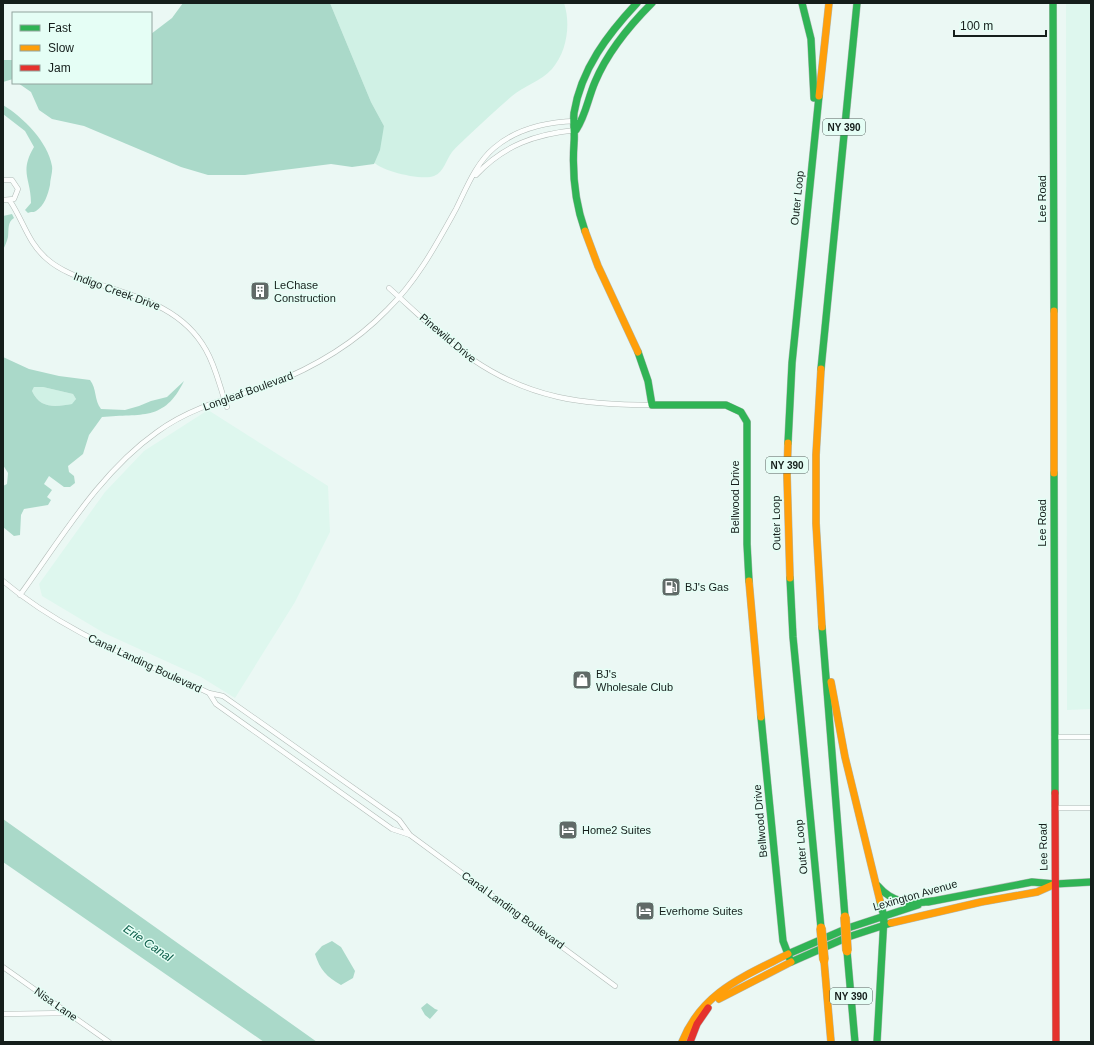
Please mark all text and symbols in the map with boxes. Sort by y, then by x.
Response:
legend [12,12,152,84]
scale bar [954,12,1046,38]
text: 100 m [960,19,993,33]
text: Fast [48,21,72,35]
text: Slow [48,41,74,55]
text: Jam [48,61,71,75]
road number: NY 390 [823,119,865,135]
street label: Outer Loop [788,170,806,226]
street label: Lee Road [1036,175,1048,223]
street label: Indigo Creek Drive [72,270,162,312]
place label: LeChase Construction [274,279,336,304]
building icon: LeChase Construction [249,280,271,302]
street label: Pinewild Drive [417,311,479,365]
street label: Longleaf Boulevard [201,369,295,413]
road number: NY 390 [766,457,808,473]
street label: Bellwood Drive [729,460,741,534]
street label: Outer Loop [770,495,782,551]
street label: Lee Road [1036,499,1048,547]
fuel station icon: BJ's Gas [660,576,682,598]
place label: BJ's Gas [685,581,729,593]
street label: Canal Landing Boulevard [86,631,204,695]
place label: BJ's Wholesale Club [596,668,673,693]
shop icon: BJ's Wholesale Club [571,669,593,691]
street label: Bellwood Drive [751,784,769,858]
hotel icon: Home2 Suites [557,819,579,841]
street label: Outer Loop [793,819,809,875]
street label: Lee Road [1037,823,1049,871]
place label: Home2 Suites [582,824,652,836]
street label: Canal Landing Boulevard [459,869,567,951]
street label: Lexington Avenue [871,877,959,913]
hotel icon: Everhome Suites [634,900,656,922]
place label: Everhome Suites [659,905,743,917]
water label: Erie Canal [121,922,175,965]
street label: Nisa Lane [32,985,80,1023]
road number: NY 390 [830,988,872,1004]

